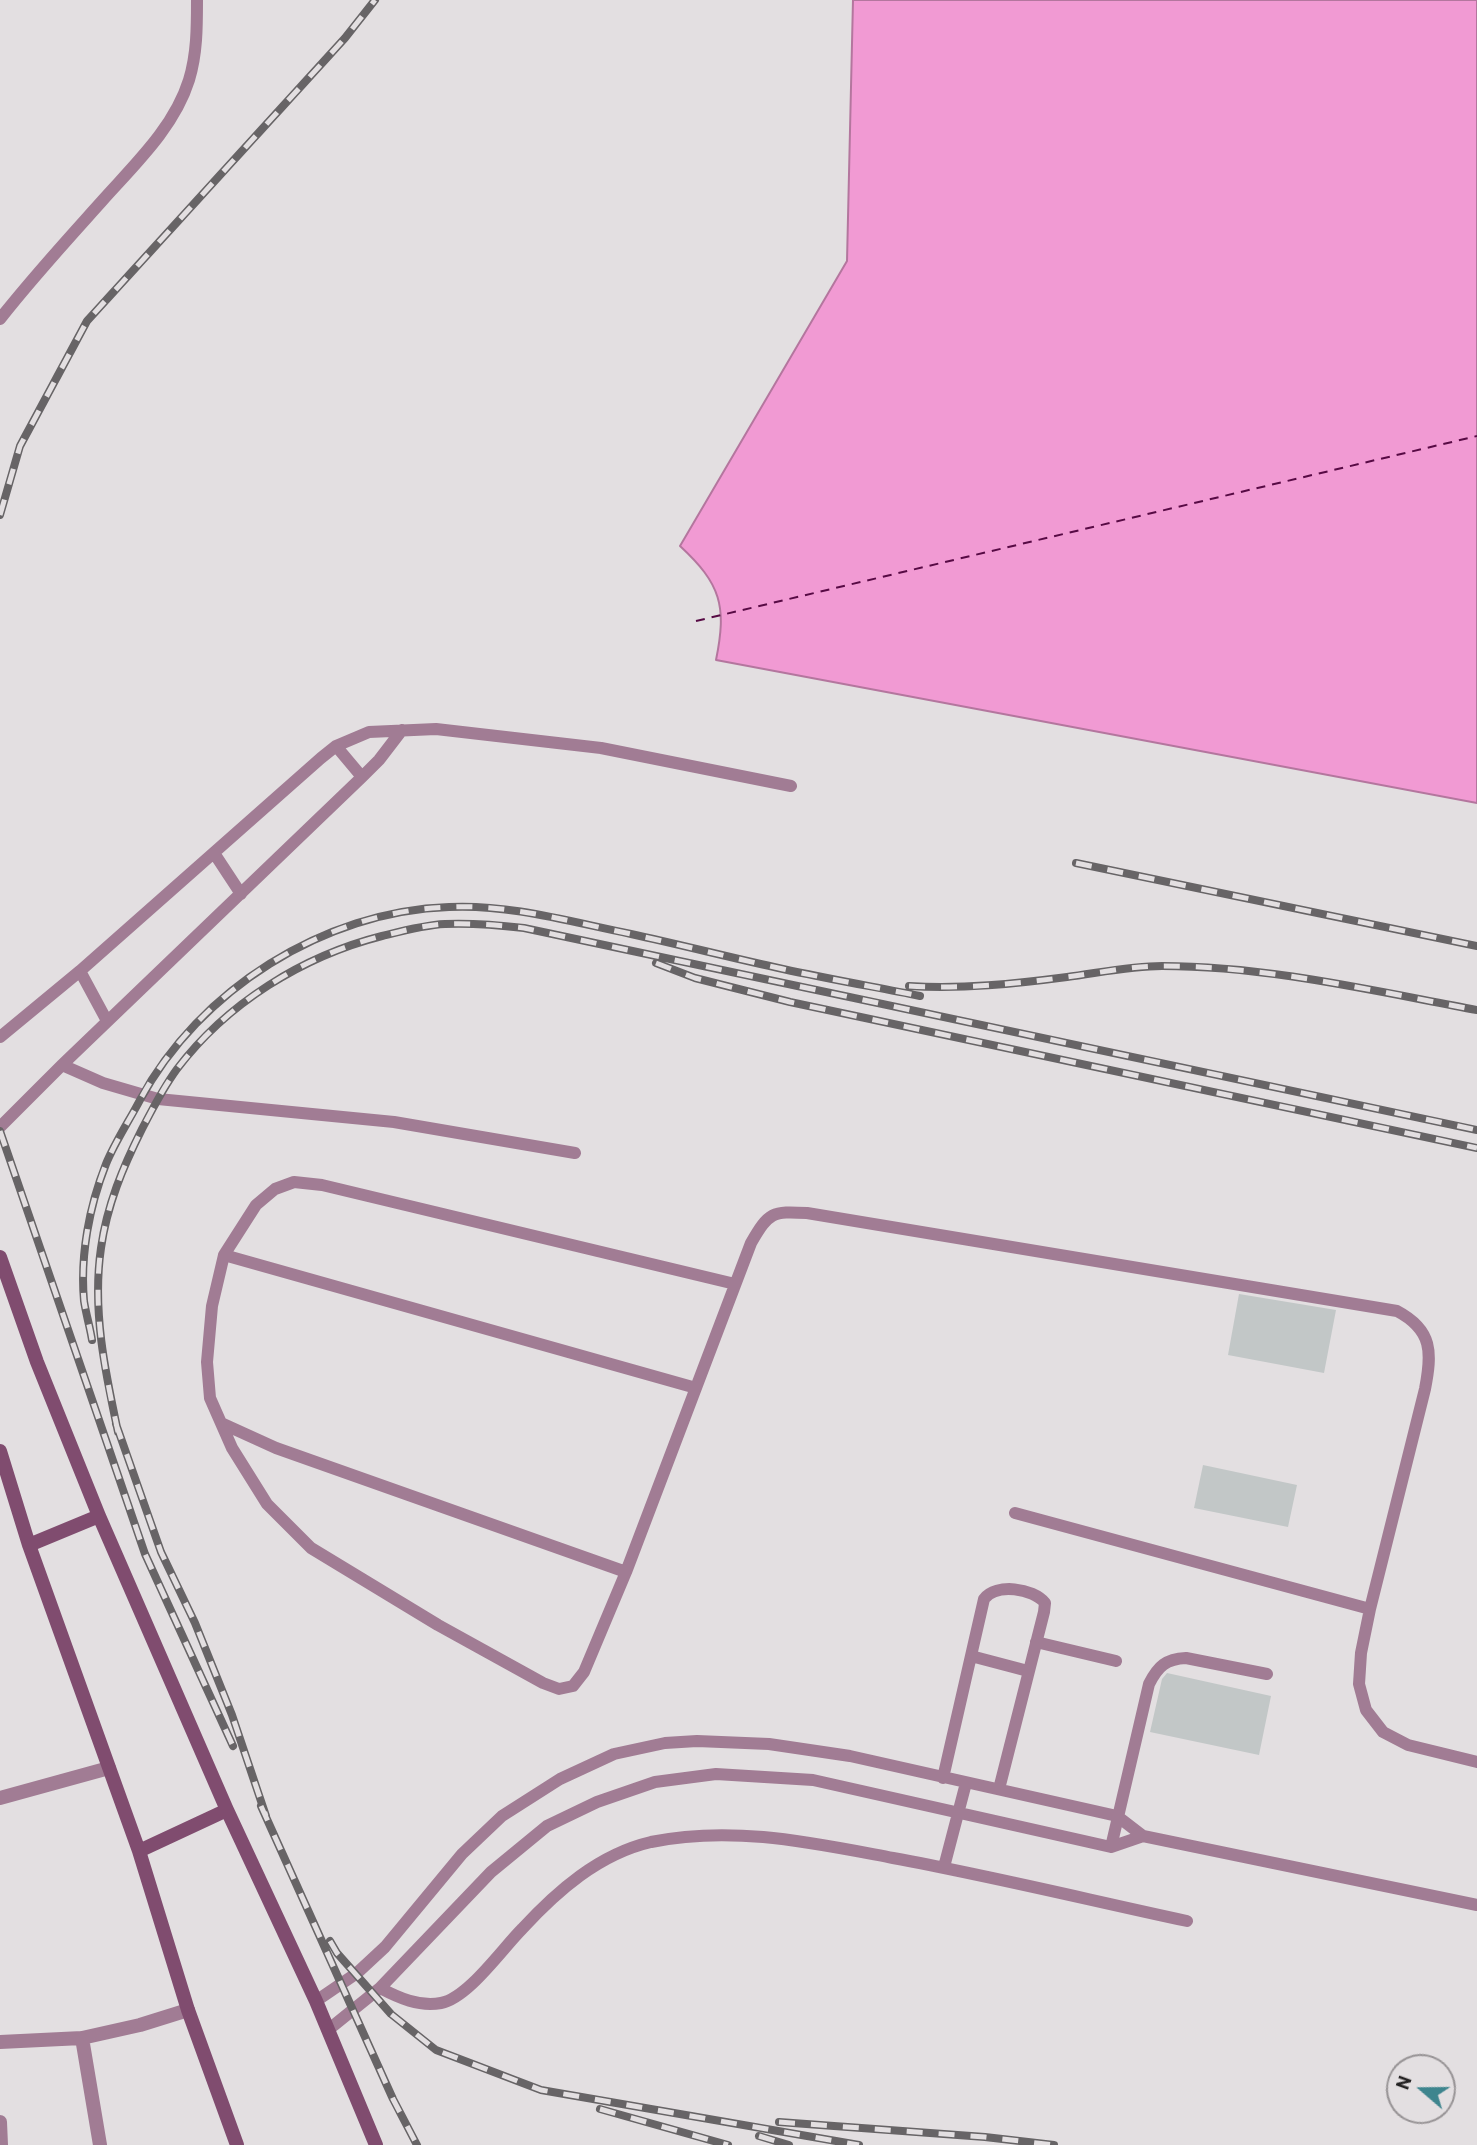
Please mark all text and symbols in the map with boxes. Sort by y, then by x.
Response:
north arrow [1386,2054,1456,2124]
text: N [1390,2072,1416,2092]

